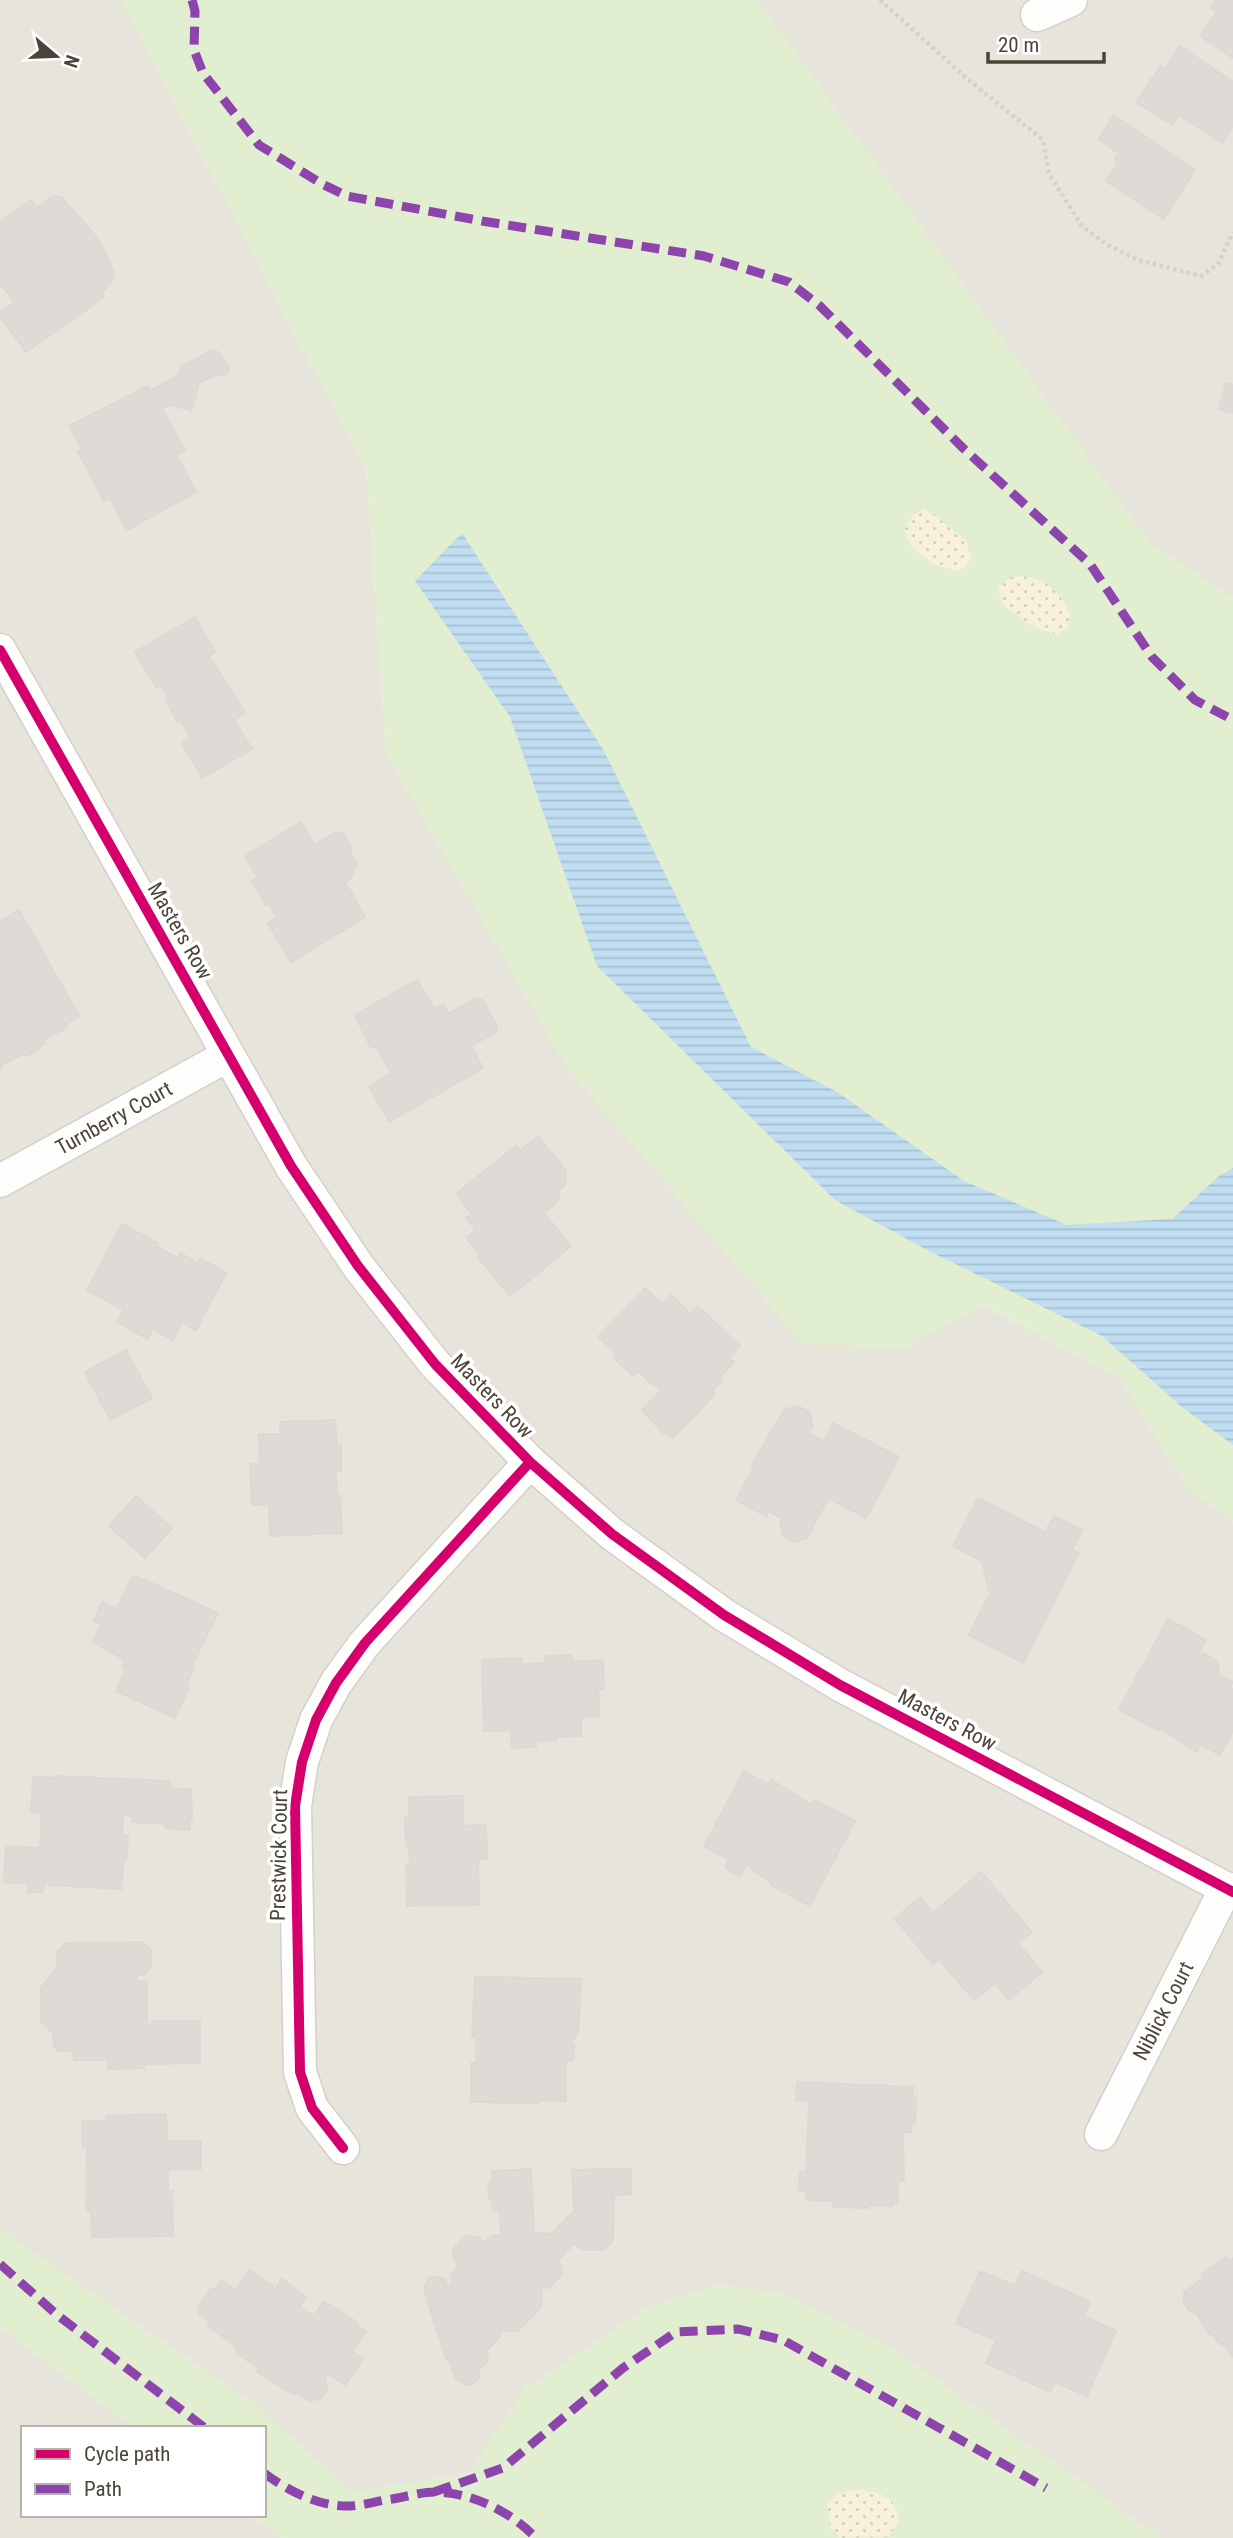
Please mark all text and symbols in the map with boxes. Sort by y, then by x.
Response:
north arrow [21,21,91,91]
scale bar [988,21,1104,65]
text: 20 m [998,33,1039,57]
text: N [59,52,84,71]
street label: Masters Row [143,878,217,984]
street label: Turnberry Court [51,1077,176,1160]
street label: Masters Row [446,1349,538,1443]
street label: Masters Row [894,1684,1000,1756]
street label: Prestwick Court [266,1789,292,1921]
street label: Niblick Court [1128,1958,1199,2064]
legend [21,2426,266,2517]
text: Cycle path [84,2442,170,2466]
text: Path [84,2477,122,2501]

